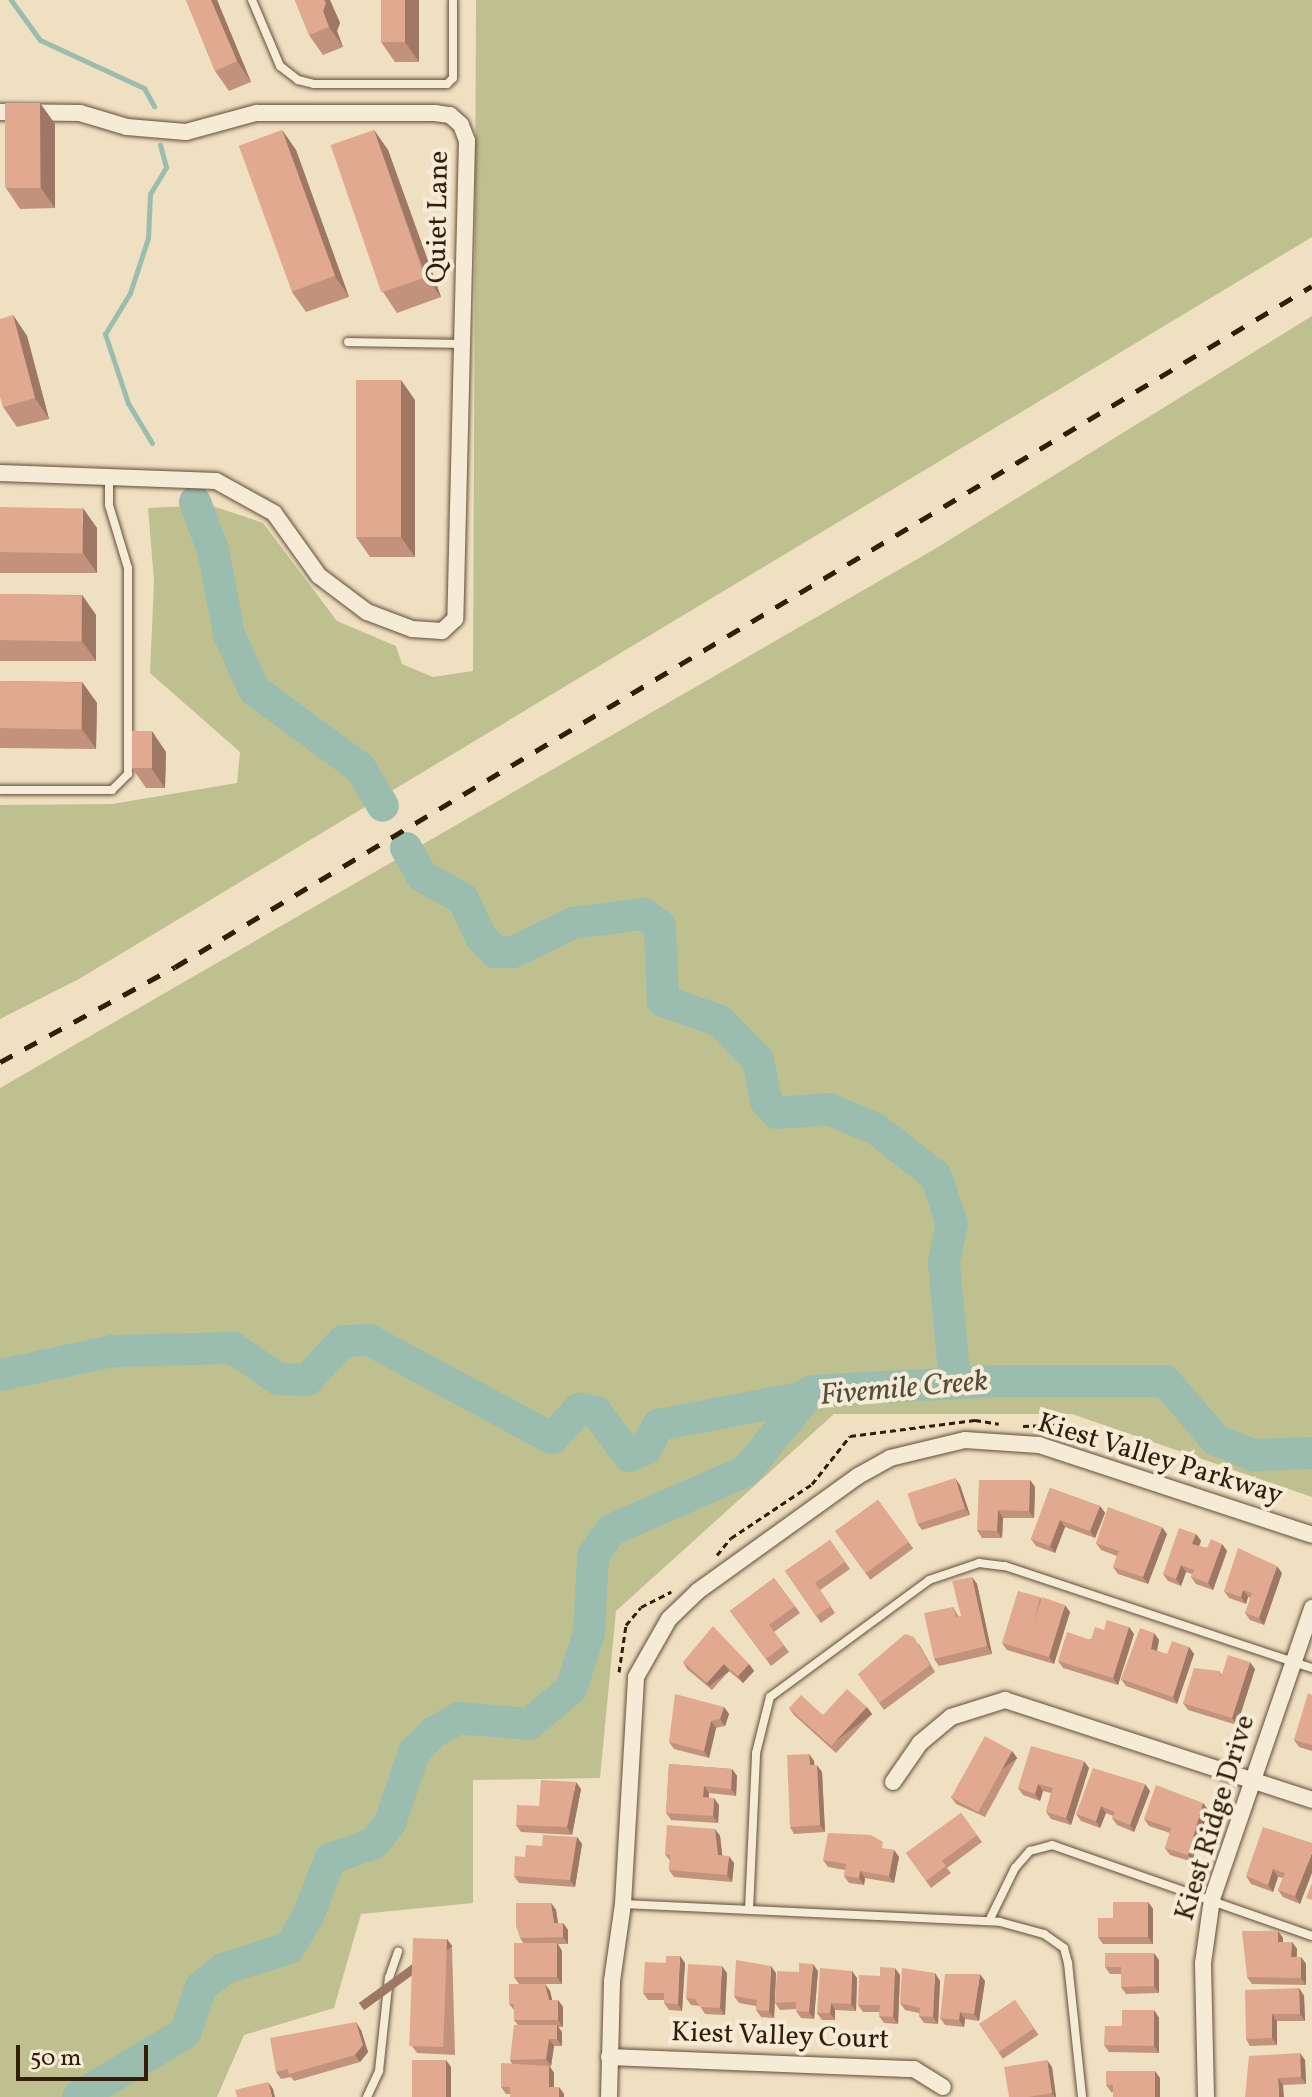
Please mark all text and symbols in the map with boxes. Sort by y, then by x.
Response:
street label: Quiet Lane [421,150,457,284]
water label: Fivemile Creek [819,1364,989,1414]
street label: Kiest Valley Parkway [1033,1406,1287,1514]
street label: Kiest Ridge Drive [1169,1711,1263,1925]
street label: Kiest Valley Court [670,2016,890,2058]
scale bar [20,2029,152,2079]
text: 50 m [30,2042,82,2076]

